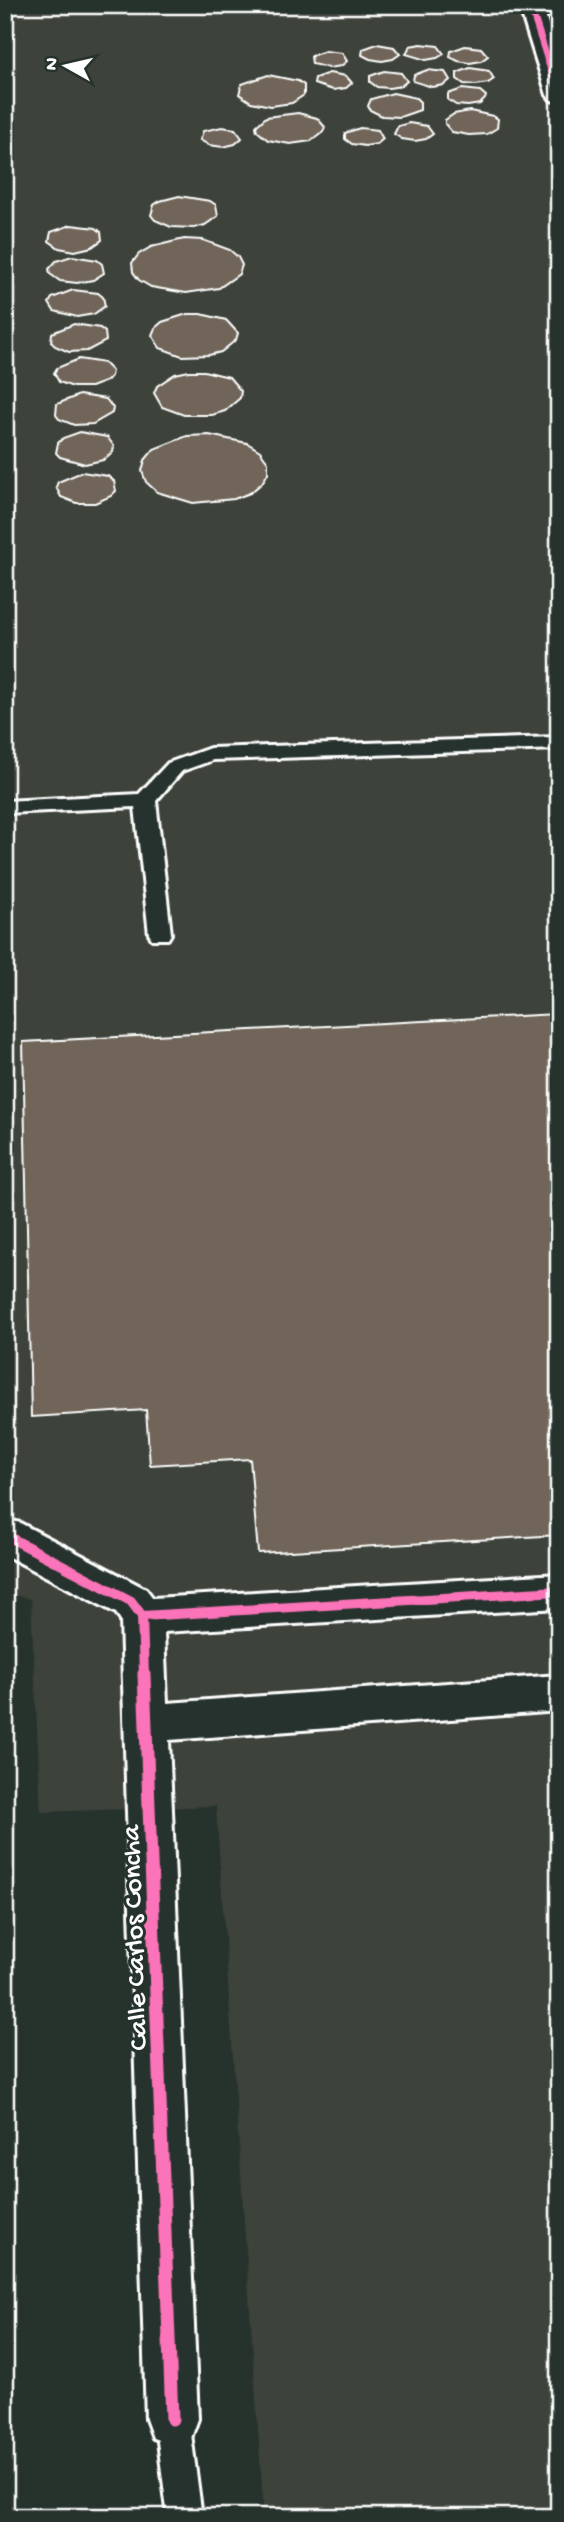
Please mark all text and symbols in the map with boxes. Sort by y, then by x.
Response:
north arrow [32,32,102,102]
text: N [40,56,65,72]
street label: Calle Carlos Concha [116,1823,157,2051]

